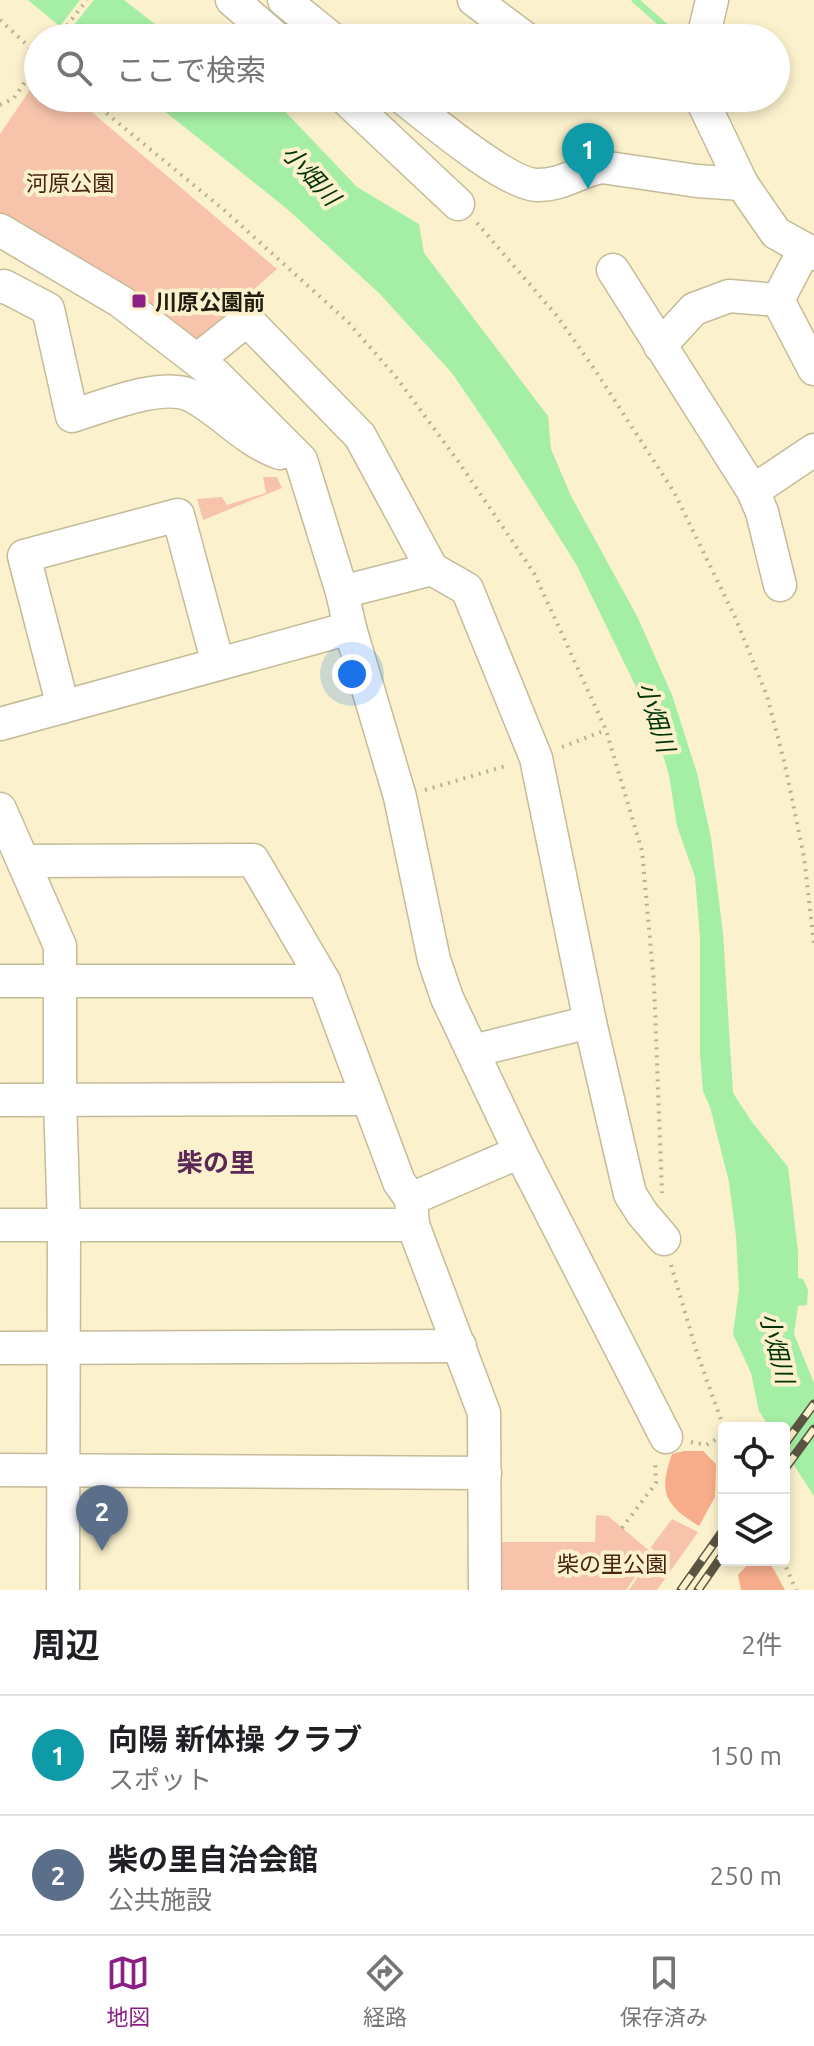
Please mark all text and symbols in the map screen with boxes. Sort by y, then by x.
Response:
search box [24,24,790,112]
icon: search [52,46,96,90]
text: ここで検索 [116,53,266,87]
pin: 1 [562,123,614,189]
water label: 小畑川 [277,139,347,213]
park label: 河原公園 [26,170,114,195]
place label: 川原公園前 [155,289,265,314]
marker: 川原公園前 [130,292,148,310]
your location [332,654,372,694]
water label: 小畑川 [632,679,681,758]
district label: 柴の里 [177,1148,255,1177]
water label: 小畑川 [755,1310,800,1389]
map controls [718,1422,790,1566]
button: locate [718,1422,790,1494]
pin: 2 [76,1485,128,1551]
button: layers [718,1494,790,1566]
park label: 柴の里公園 [557,1551,667,1576]
text: 周辺 [32,1625,100,1663]
text: 2件 [741,1630,782,1659]
text: 向陽 新体操 クラブ [108,1722,362,1756]
text: 1 [51,1741,65,1770]
text: 150 m [710,1741,782,1770]
text: スポット [108,1765,212,1794]
text: 柴の里自治会館 [108,1842,318,1876]
text: 2 [51,1861,65,1890]
text: 250 m [710,1861,782,1890]
text: 公共施設 [108,1885,212,1914]
tab: 地図 [106,1951,150,2031]
tab: 経路 [363,1951,407,2031]
tab: 保存済み [620,1951,708,2031]

